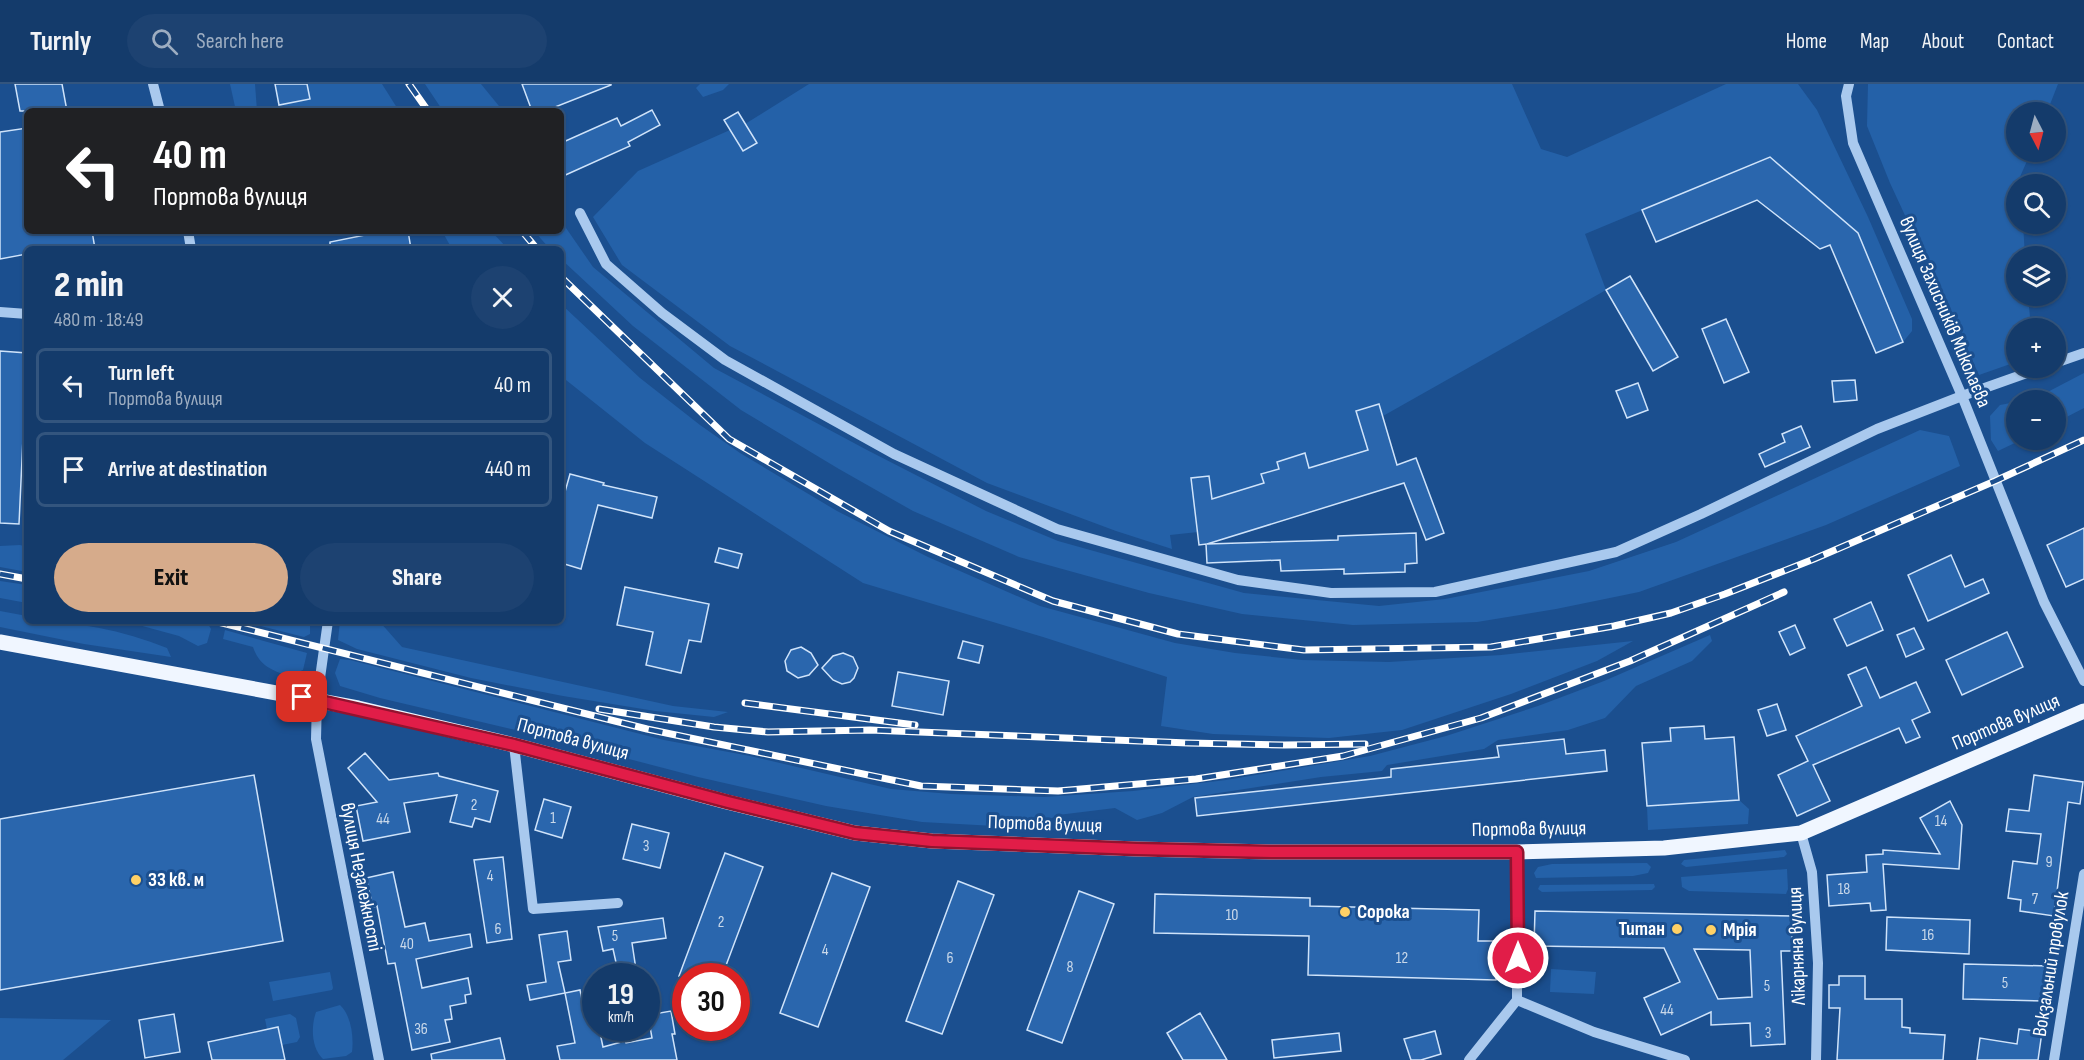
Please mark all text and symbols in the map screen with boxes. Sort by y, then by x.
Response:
search box [127,14,547,68]
text: Turnly [30,25,91,58]
icon: search [148,25,181,58]
text: Search here [196,28,284,55]
text: Home [1786,29,1827,54]
text: Map [1860,29,1889,54]
text: About [1922,29,1964,54]
text: Contact [1997,29,2054,54]
north arrow [2006,102,2066,162]
map controls [2006,102,2066,450]
text: 40 m [153,130,227,181]
icon: left [54,132,132,210]
button: search [2006,174,2066,234]
text: Портова вулиця [153,181,308,213]
street label: вулиця Захисників Миколаєва [1894,213,1996,411]
button: layers [2006,246,2066,306]
text: 2 min [54,264,124,307]
button: close [471,266,534,329]
text: 480 m · 18:49 [54,308,143,332]
button: + [2006,318,2066,378]
text: Turn left [108,360,174,387]
icon: left [57,369,90,402]
text: 40 m [494,372,531,399]
text: Портова вулиця [108,387,223,411]
button: − [2006,390,2066,450]
icon: arrive [57,453,90,486]
text: Arrive at destination [108,456,267,483]
text: 440 m [485,456,531,483]
button: Exit [54,543,288,612]
button: Share [300,543,534,612]
pin [276,671,327,722]
icon: arrive [285,680,318,713]
street label: Портова вулиця [1949,689,2063,755]
street label: Портова вулиця [515,713,631,765]
house number: 2 [471,796,477,815]
street label: вулиця Незалежності [335,801,387,953]
house number: 1 [550,809,556,828]
house number: 44 [376,810,390,829]
street label: Портова вулиця [987,810,1103,838]
house number: 14 [1935,812,1947,831]
street label: Портова вулиця [1472,816,1586,842]
house number: 3 [643,837,649,856]
house number: 9 [2045,853,2053,872]
house number: 4 [487,867,494,886]
place label: 33 кв. м [148,868,204,892]
marker: 33 кв. м [129,873,143,887]
house number: 18 [1838,880,1850,899]
street label: Лікарняна вулиця [1783,886,1811,1007]
street label: Вокзальний провулок [2028,889,2074,1038]
house number: 7 [2032,890,2039,909]
place label: Сорока [1357,900,1410,924]
marker: Сорока [1338,905,1352,919]
house number: 10 [1226,906,1238,925]
house number: 2 [718,913,724,932]
place label: Титан [1618,917,1665,941]
place label: Мрія [1723,918,1757,942]
house number: 6 [494,920,502,939]
marker: Титан [1670,922,1684,936]
marker: Мрія [1704,923,1718,937]
position arrow [1486,926,1550,990]
house number: 16 [1922,926,1934,945]
house number: 5 [612,927,618,946]
house number: 40 [400,935,414,954]
house number: 4 [822,941,829,960]
house number: 6 [946,949,954,968]
house number: 12 [1396,949,1408,968]
house number: 8 [1066,958,1074,977]
speed limit sign: 30 [672,963,750,1041]
house number: 5 [2002,974,2008,993]
text: 19 [608,977,634,1013]
house number: 5 [1764,977,1770,996]
house number: 44 [1660,1001,1674,1020]
text: km/h [608,1008,634,1027]
house number: 36 [414,1020,428,1039]
house number: 3 [1765,1024,1771,1043]

